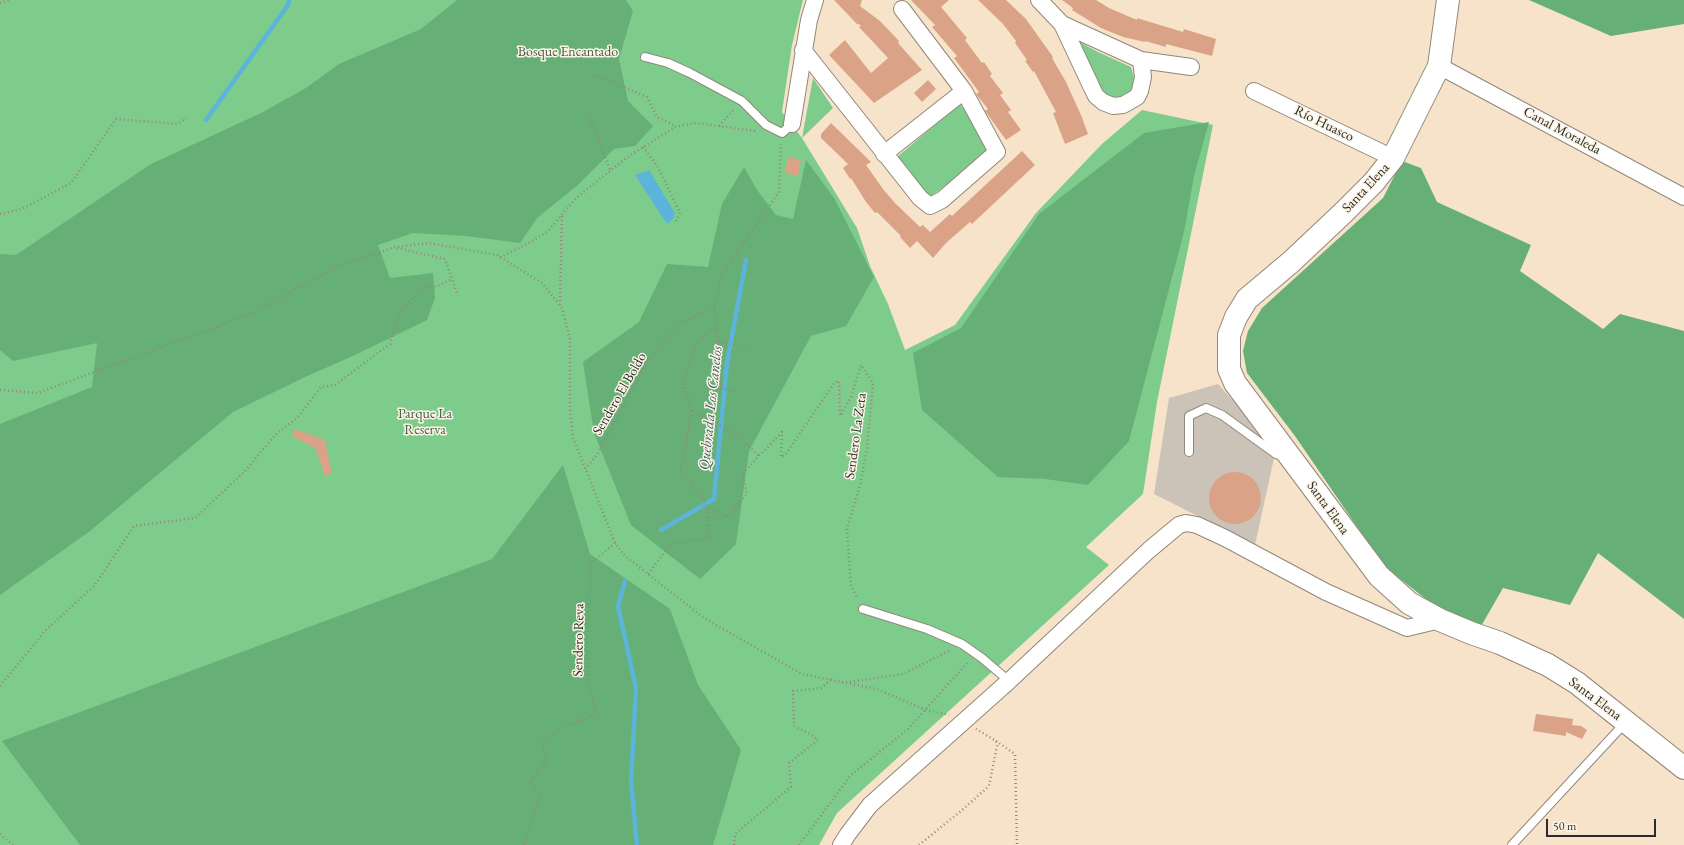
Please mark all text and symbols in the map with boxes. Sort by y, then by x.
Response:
park label: Bosque Encantado [518,44,618,60]
street label: Río Huasco [1291,102,1357,146]
street label: Canal Moraleda [1520,104,1604,158]
street label: Santa Elena [1339,160,1393,216]
water label: Quebrada Los Canelos [696,345,726,471]
street label: Sendero El Boldo [590,350,650,438]
street label: Sendero La Zeta [842,392,870,480]
park label: Parque La Reserva [398,406,452,438]
street label: Santa Elena [1303,478,1353,538]
street label: Sendero Reva [570,603,588,677]
street label: Santa Elena [1565,674,1625,724]
scale bar [1548,811,1658,837]
text: 50 m [1553,818,1576,834]

